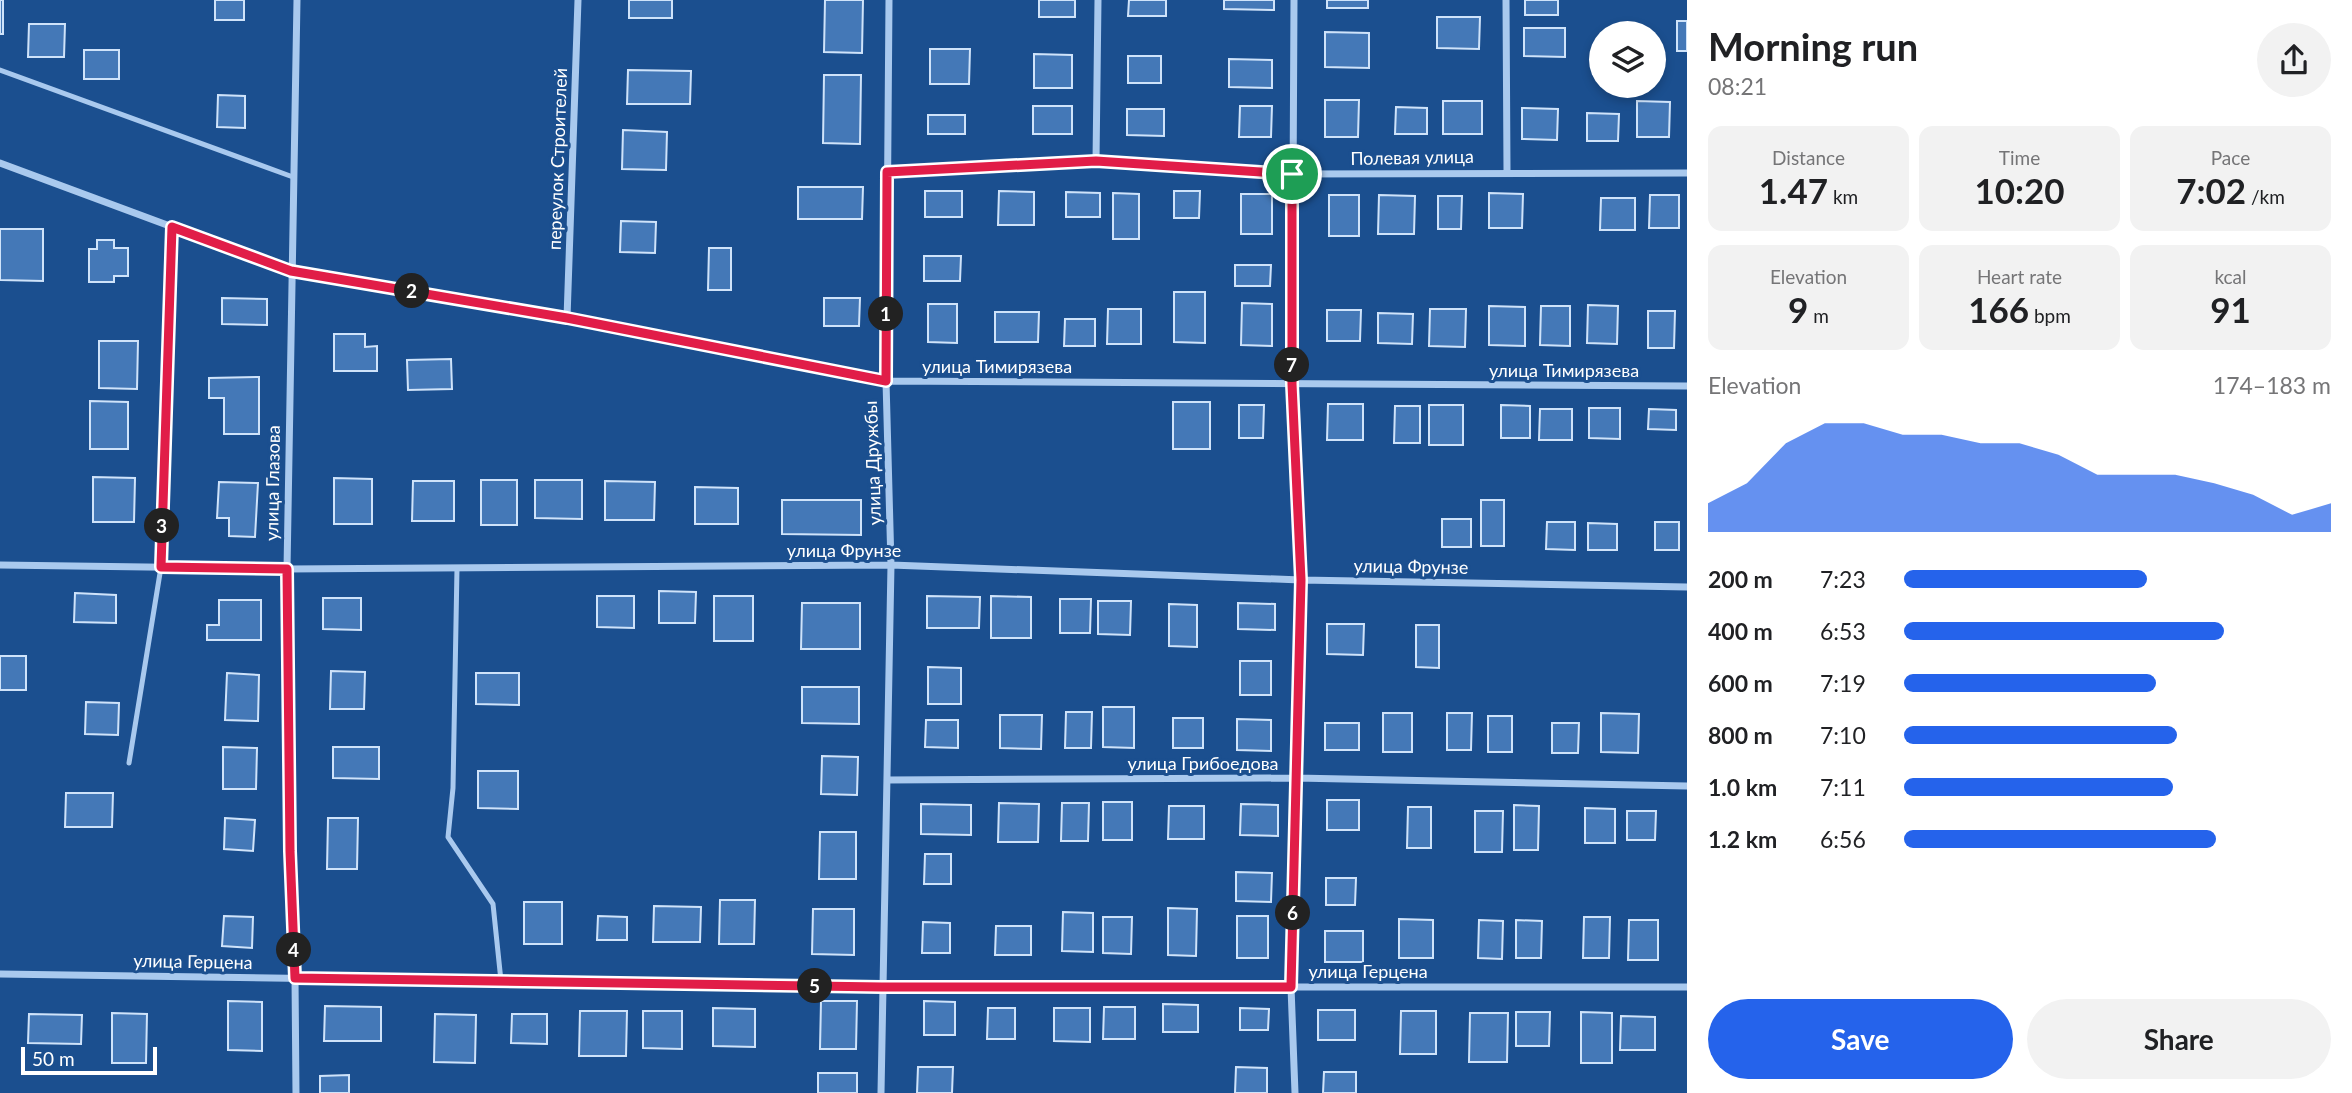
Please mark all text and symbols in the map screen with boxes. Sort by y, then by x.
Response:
map controls [1589,21,1666,98]
button: layers [1589,21,1666,98]
text: Morning run [1708,23,1918,69]
button: share [2257,23,2331,97]
street label: переулок Строителей [543,68,571,250]
text: 08:21 [1708,72,1767,100]
pin [1262,144,1322,204]
street label: Полевая улица [1350,145,1474,169]
text: Distance [1772,146,1845,169]
text: Time [1999,146,2040,169]
text: Pace [2211,146,2250,169]
icon: arrive [1273,155,1311,193]
text: 1.47 [1759,169,1828,211]
text: 10:20 [1974,169,2065,211]
text: 7:02 [2176,169,2246,211]
text: km [1828,185,1858,208]
text: /km [2246,185,2285,208]
text: Elevation [1770,265,1847,288]
text: Heart rate [1977,265,2062,288]
text: kcal [2214,265,2247,288]
pin: 2 [394,274,430,308]
text: 2 [406,279,417,302]
text: 9 [1788,288,1808,330]
text: 166 [1968,288,2029,330]
text: 91 [2210,288,2251,330]
pin: 1 [868,296,903,332]
text: 1 [880,302,891,325]
text: m [1808,304,1829,327]
text: bpm [2029,304,2071,327]
pin: 7 [1274,348,1310,382]
text: 7 [1286,353,1297,376]
street label: улица Тимирязева [922,355,1072,377]
street label: улица Тимирязева [1489,359,1639,381]
text: Elevation [1708,371,1801,399]
text: 174–183 m [2213,371,2331,399]
street label: улица Дружбы [859,400,885,526]
street label: улица Глазова [260,425,284,541]
pin: 3 [144,508,180,544]
text: 3 [156,514,167,537]
street label: улица Фрунзе [787,539,901,561]
street label: улица Фрунзе [1354,554,1468,578]
text: 200 m [1708,565,1773,593]
text: 7:23 [1820,565,1866,593]
text: 400 m [1708,617,1773,645]
text: 6:53 [1820,617,1866,645]
text: 600 m [1708,669,1773,697]
text: 7:19 [1820,669,1866,697]
text: 800 m [1708,721,1773,749]
text: 7:10 [1820,721,1866,749]
street label: улица Грибоедова [1127,752,1279,774]
text: 1.0 km [1708,773,1777,801]
text: 7:11 [1820,773,1866,801]
text: 1.2 km [1708,825,1777,853]
text: 6:56 [1820,825,1866,853]
pin: 6 [1276,895,1310,930]
text: 6 [1287,901,1298,924]
pin: 4 [276,932,312,968]
text: 4 [288,938,299,961]
street label: улица Герцена [133,949,253,973]
street label: улица Герцена [1308,960,1428,982]
pin: 5 [798,968,832,1004]
text: 5 [809,974,820,997]
button: Save [1708,999,2013,1079]
button: Share [2027,999,2331,1079]
scale bar [21,1044,158,1076]
text: 50 m [32,1047,75,1070]

